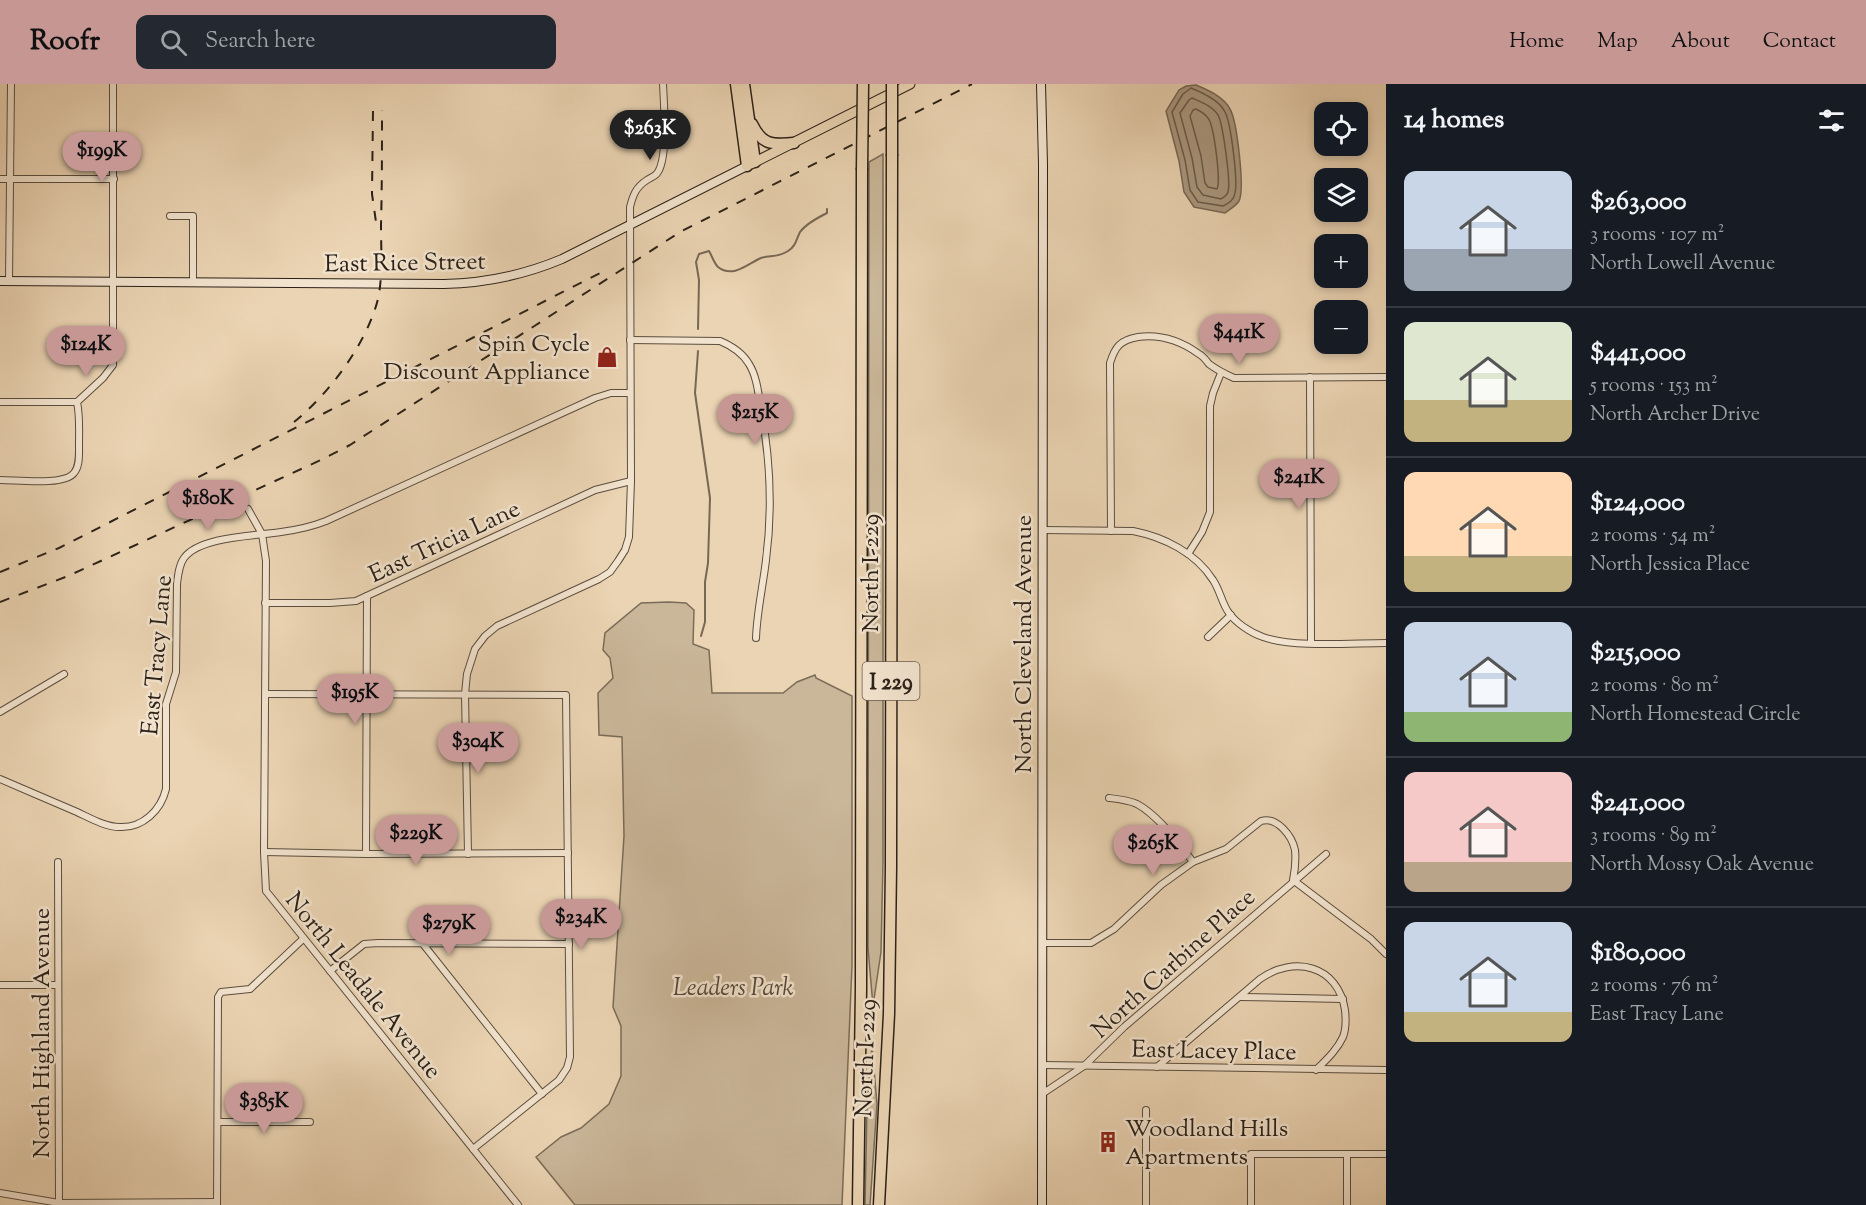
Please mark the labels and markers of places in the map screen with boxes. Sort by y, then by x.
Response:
pin: $263K [608,110,692,161]
pin: $199K [60,132,144,183]
pin: $441K [1197,314,1281,365]
pin: $124K [44,326,128,377]
place label: Spin Cycle Discount Appliance [384,328,590,390]
shop icon: Spin Cycle Discount Appliance [595,345,619,369]
pin: $215K [713,394,797,445]
pin: $241K [1257,459,1341,510]
pin: $180K [166,480,250,531]
pin: $195K [313,674,397,725]
pin: $304K [436,723,520,774]
pin: $229K [374,815,458,866]
pin: $265K [1111,825,1195,876]
pin: $234K [539,899,623,950]
pin: $279K [407,905,491,956]
pin: $385K [222,1083,306,1134]
place label: Woodland Hills Apartments [1125,1113,1288,1175]
building icon: Woodland Hills Apartments [1096,1130,1120,1154]

